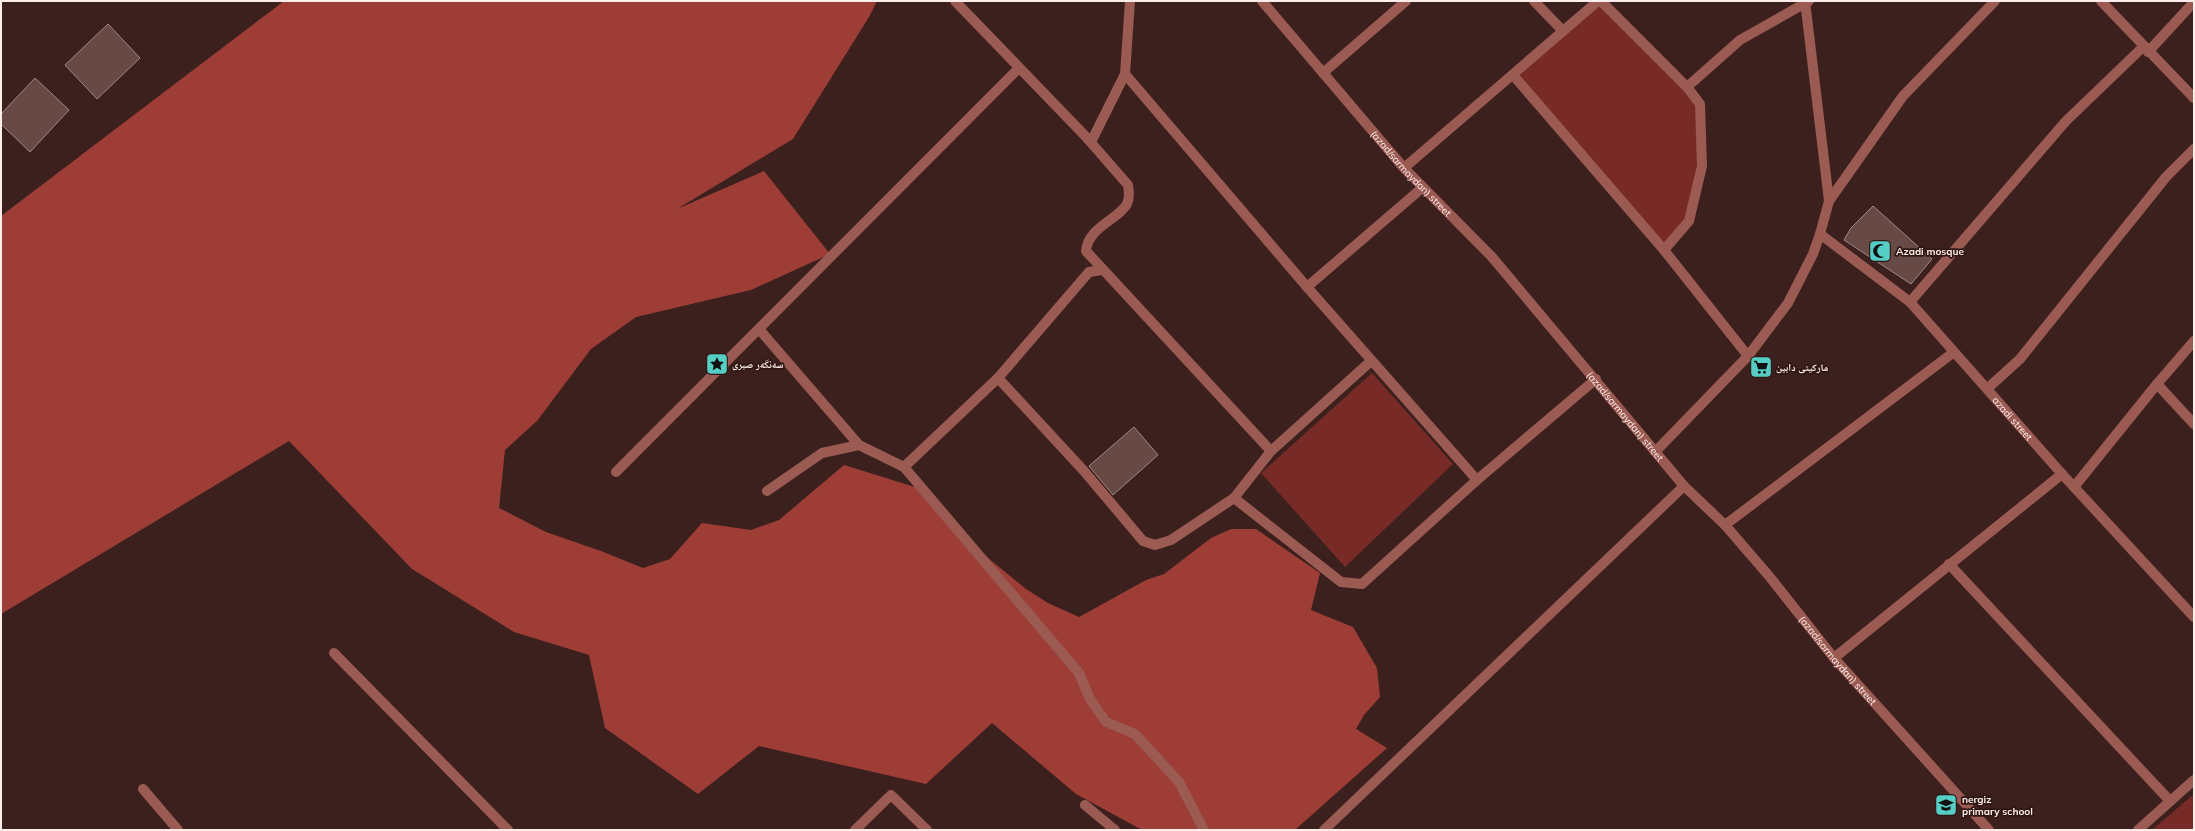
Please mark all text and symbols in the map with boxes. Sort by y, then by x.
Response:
street label: (azad/sarmaydan) street [1368,127,1455,219]
mosque icon: Azadi mosque [1867,238,1893,264]
place label: Azadi mosque [1896,245,1965,258]
place icon: سەنگەر صبری [704,351,730,377]
supermarket icon: ماركيتى دابين [1748,354,1774,380]
place label: سەنگەر صبری [732,358,783,371]
place label: ماركيتى دابين [1776,361,1828,374]
street label: (azad/sarmaydan) street [1584,369,1667,464]
street label: azadi street [1990,394,2036,443]
street label: (azad/sarmaydan) street [1796,613,1880,708]
school or university icon: nergiz primary school [1933,792,1959,818]
place label: nergiz primary school [1962,793,2033,818]

